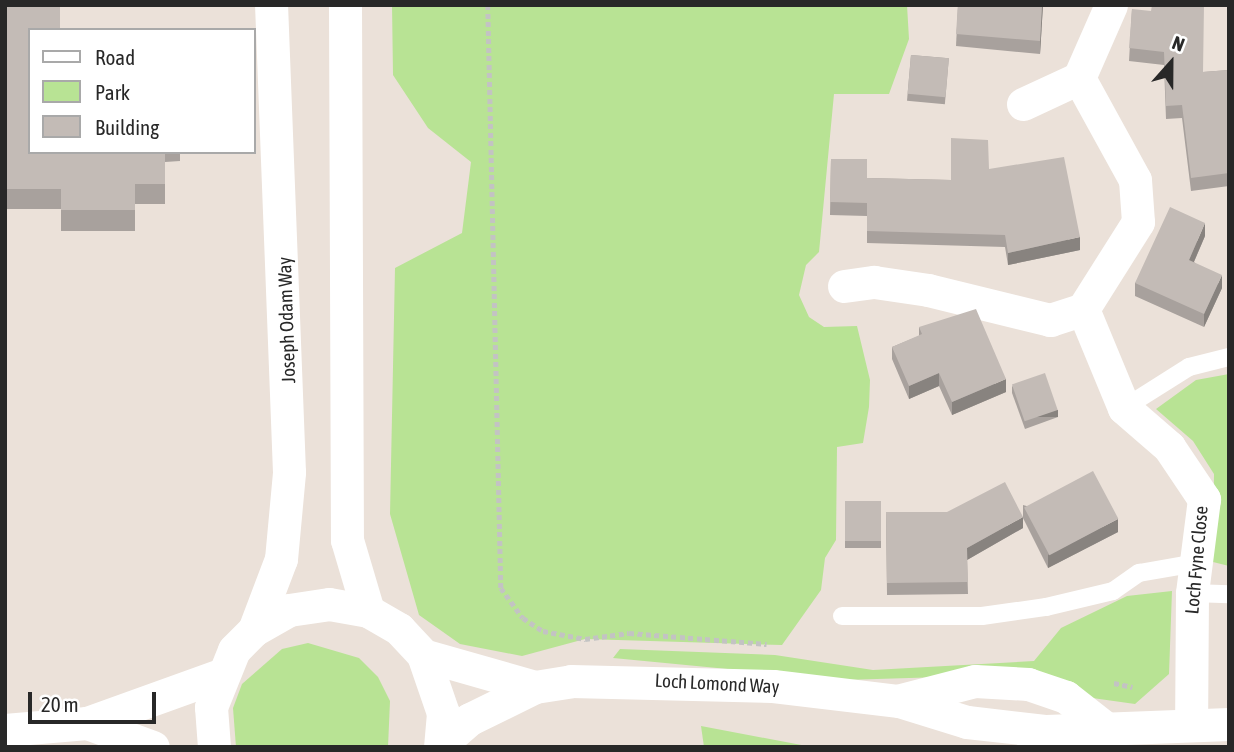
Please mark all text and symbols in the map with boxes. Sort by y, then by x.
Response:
legend [28,28,256,154]
north arrow [1136,28,1206,98]
text: N [1169,31,1188,56]
text: Road [95,45,135,69]
text: Park [95,80,130,104]
text: Building [95,115,159,139]
street label: Joseph Odam Way [273,257,301,383]
street label: Loch Fyne Close [1181,505,1213,615]
street label: Loch Lomond Way [654,669,780,699]
scale bar [32,678,159,722]
text: 20 m [41,692,79,716]

